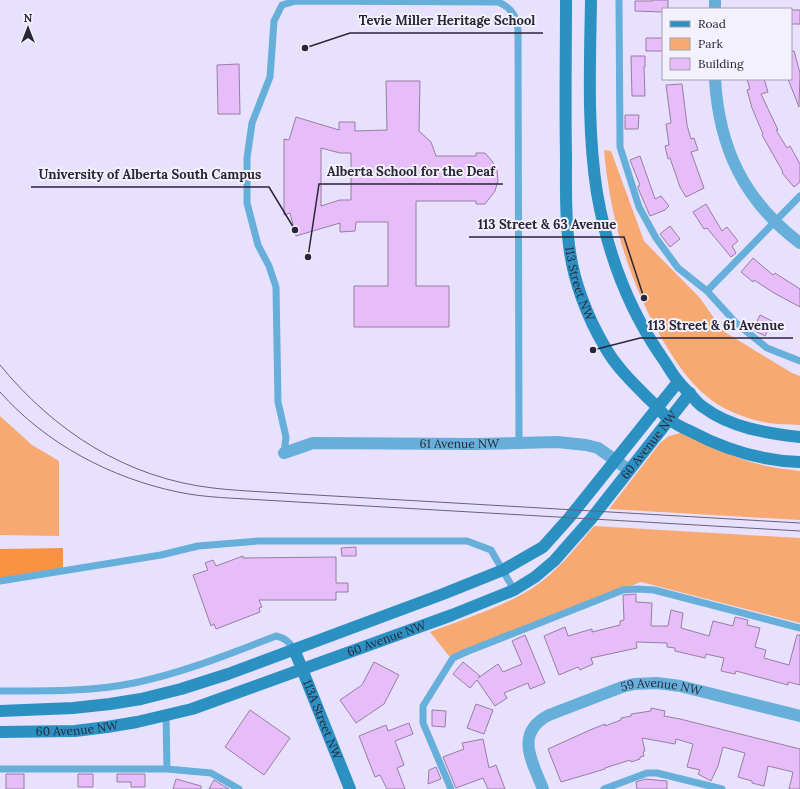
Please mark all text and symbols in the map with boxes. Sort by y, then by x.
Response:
north arrow [8,8,48,48]
callout: Tevie Miller Heritage School [350,8,543,33]
legend [662,8,792,80]
text: N [24,11,33,25]
text: Tevie Miller Heritage School [359,12,535,29]
text: Road [698,16,726,31]
text: Park [698,36,724,51]
text: Building [698,56,744,71]
callout: Alberta School for the Deaf [319,159,503,184]
callout: University of Alberta South Campus [31,162,269,187]
text: Alberta School for the Deaf [327,163,496,180]
text: University of Alberta South Campus [39,166,261,183]
callout: 113 Street & 63 Avenue [469,212,624,237]
text: 113 Street & 63 Avenue [478,216,616,233]
street label: 113 Street NW [562,245,598,324]
callout: 113 Street & 61 Avenue [640,313,793,338]
text: 113 Street & 61 Avenue [648,317,784,334]
street label: 60 Avenue NW [617,407,681,482]
street label: 61 Avenue NW [420,435,500,451]
street label: 60 Avenue NW [345,617,429,659]
street label: 59 Avenue NW [619,675,704,698]
street label: 113A Street NW [300,677,346,762]
street label: 60 Avenue NW [36,717,120,739]

